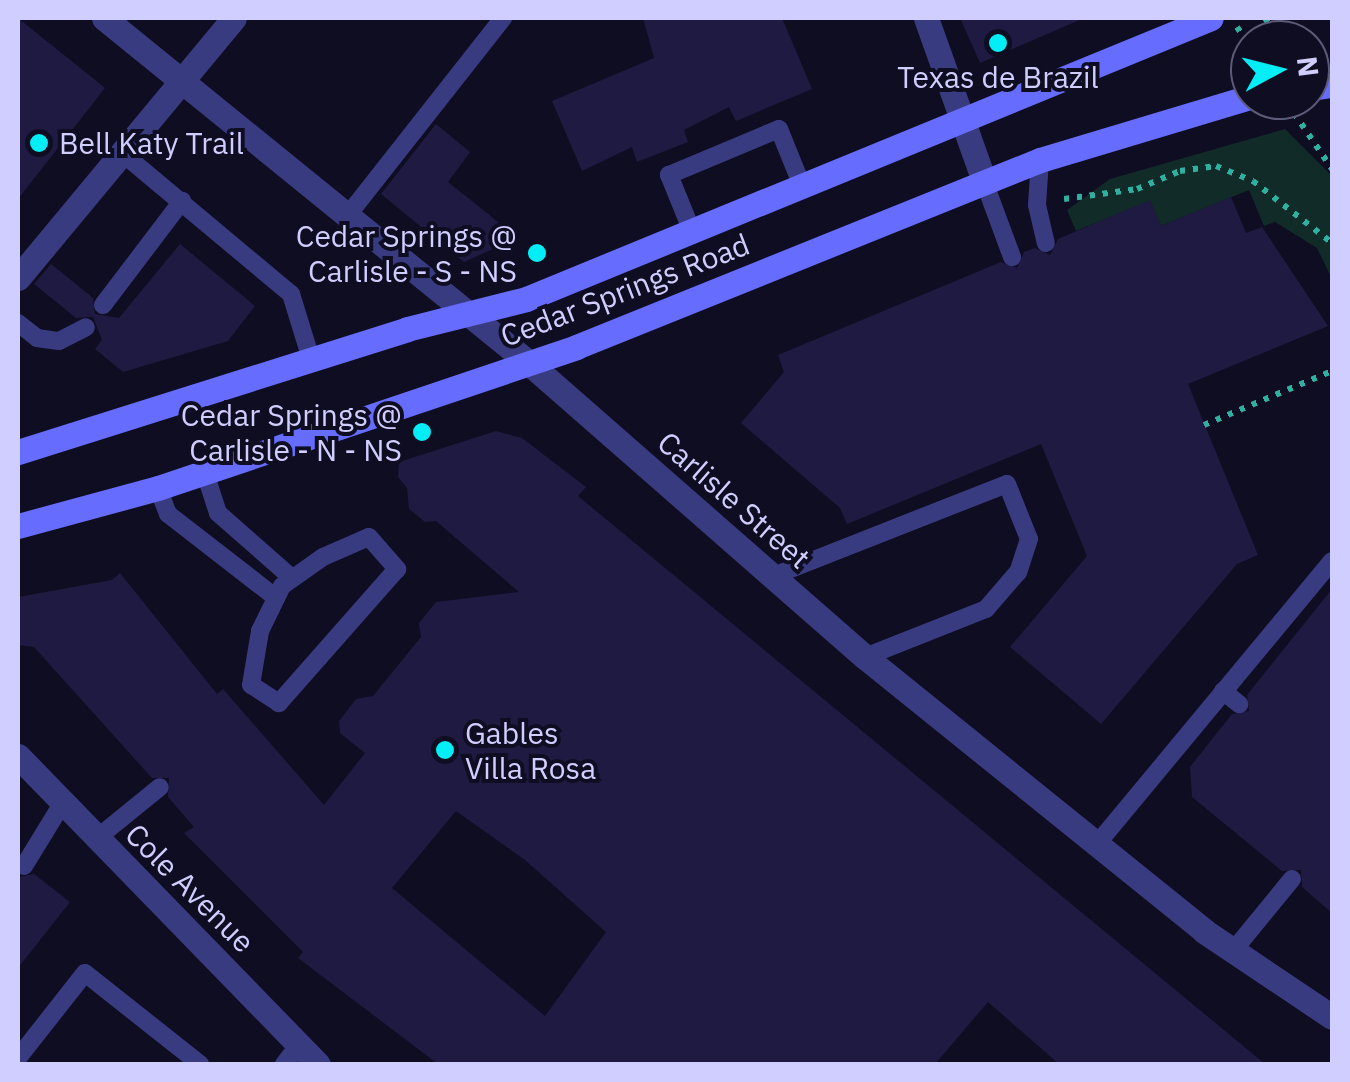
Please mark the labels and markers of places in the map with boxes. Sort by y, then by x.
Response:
marker: Texas de Brazil [987,32,1009,54]
place label: Texas de Brazil [897,59,1099,95]
place label: Bell Katy Trail [59,125,244,161]
marker: Bell Katy Trail [28,132,50,154]
place label: Cedar Springs @ Carlisle - S - NS [296,218,517,288]
marker: Cedar Springs @ Carlisle - S - NS [526,242,548,264]
place label: Cedar Springs @ Carlisle - N - NS [181,397,402,468]
marker: Cedar Springs @ Carlisle - N - NS [411,421,433,443]
place label: Gables Villa Rosa [465,715,596,786]
marker: Gables Villa Rosa [434,739,456,761]

